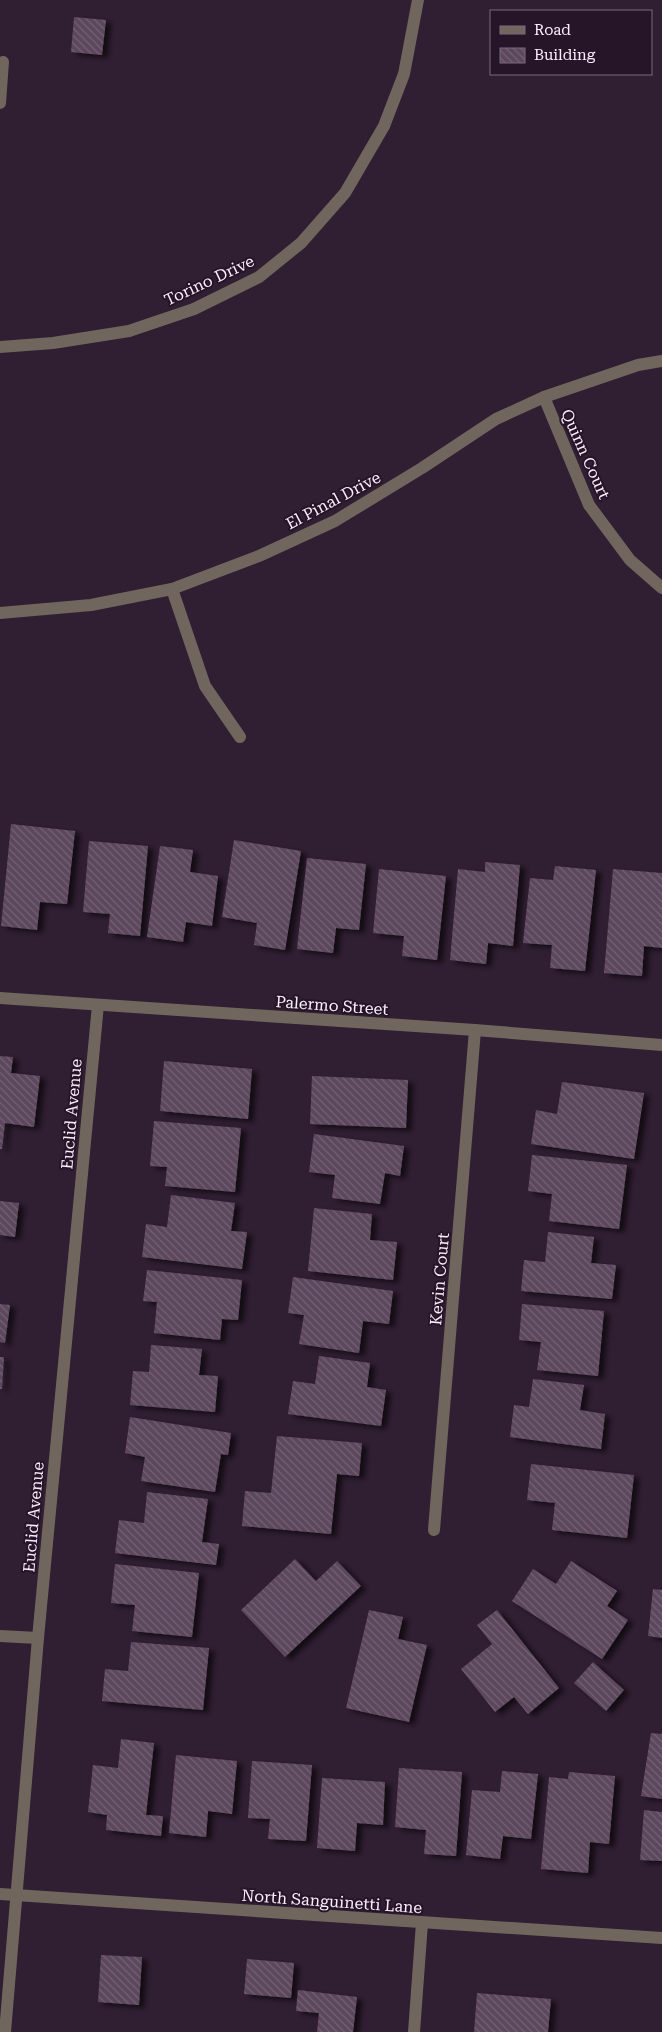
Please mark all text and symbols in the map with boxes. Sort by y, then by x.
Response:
legend [490,10,652,75]
text: Road [534,21,571,39]
text: Building [534,46,596,64]
street label: Torino Drive [161,251,257,310]
street label: Quinn Court [557,406,614,502]
street label: El Pinal Drive [283,467,384,533]
street label: Palermo Street [275,992,389,1019]
street label: Euclid Avenue [57,1058,86,1170]
street label: Kevin Court [426,1232,453,1326]
street label: Euclid Avenue [19,1461,48,1573]
street label: North Sanguinetti Lane [241,1886,423,1917]

